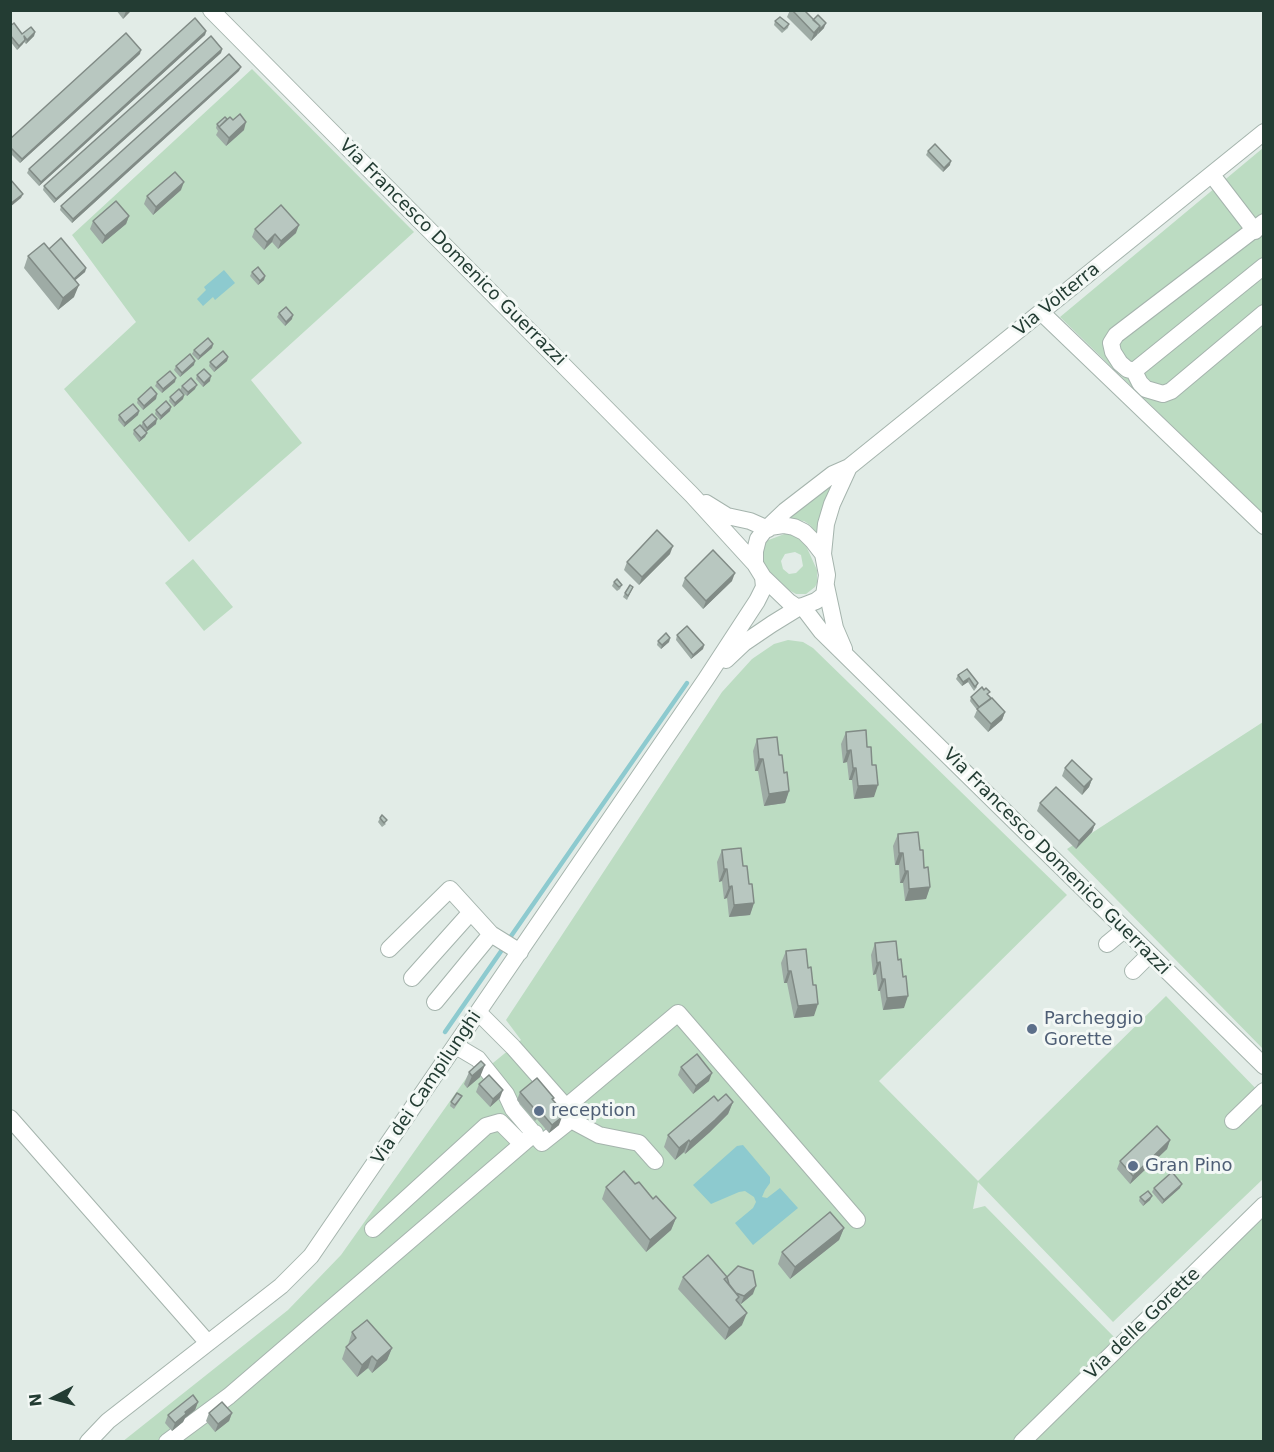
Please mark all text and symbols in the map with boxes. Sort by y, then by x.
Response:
street label: Via Francesco Domenico Guerrazzi [334,135,570,371]
street label: Via Volterra [1010,259,1104,341]
street label: Via Francesco Domenico Guerrazzi [938,744,1174,980]
street label: Via dei Campilunghi [368,1007,486,1169]
place label: Parcheggio Gorette [1044,1008,1143,1050]
marker: Parcheggio Gorette [1025,1022,1039,1036]
place label: reception [551,1100,636,1122]
marker: reception [532,1104,546,1118]
place label: Gran Pino [1145,1155,1232,1177]
marker: Gran Pino [1126,1159,1140,1173]
street label: Via delle Gorette [1081,1264,1205,1384]
north arrow [24,1368,84,1428]
text: N [25,1392,46,1408]

